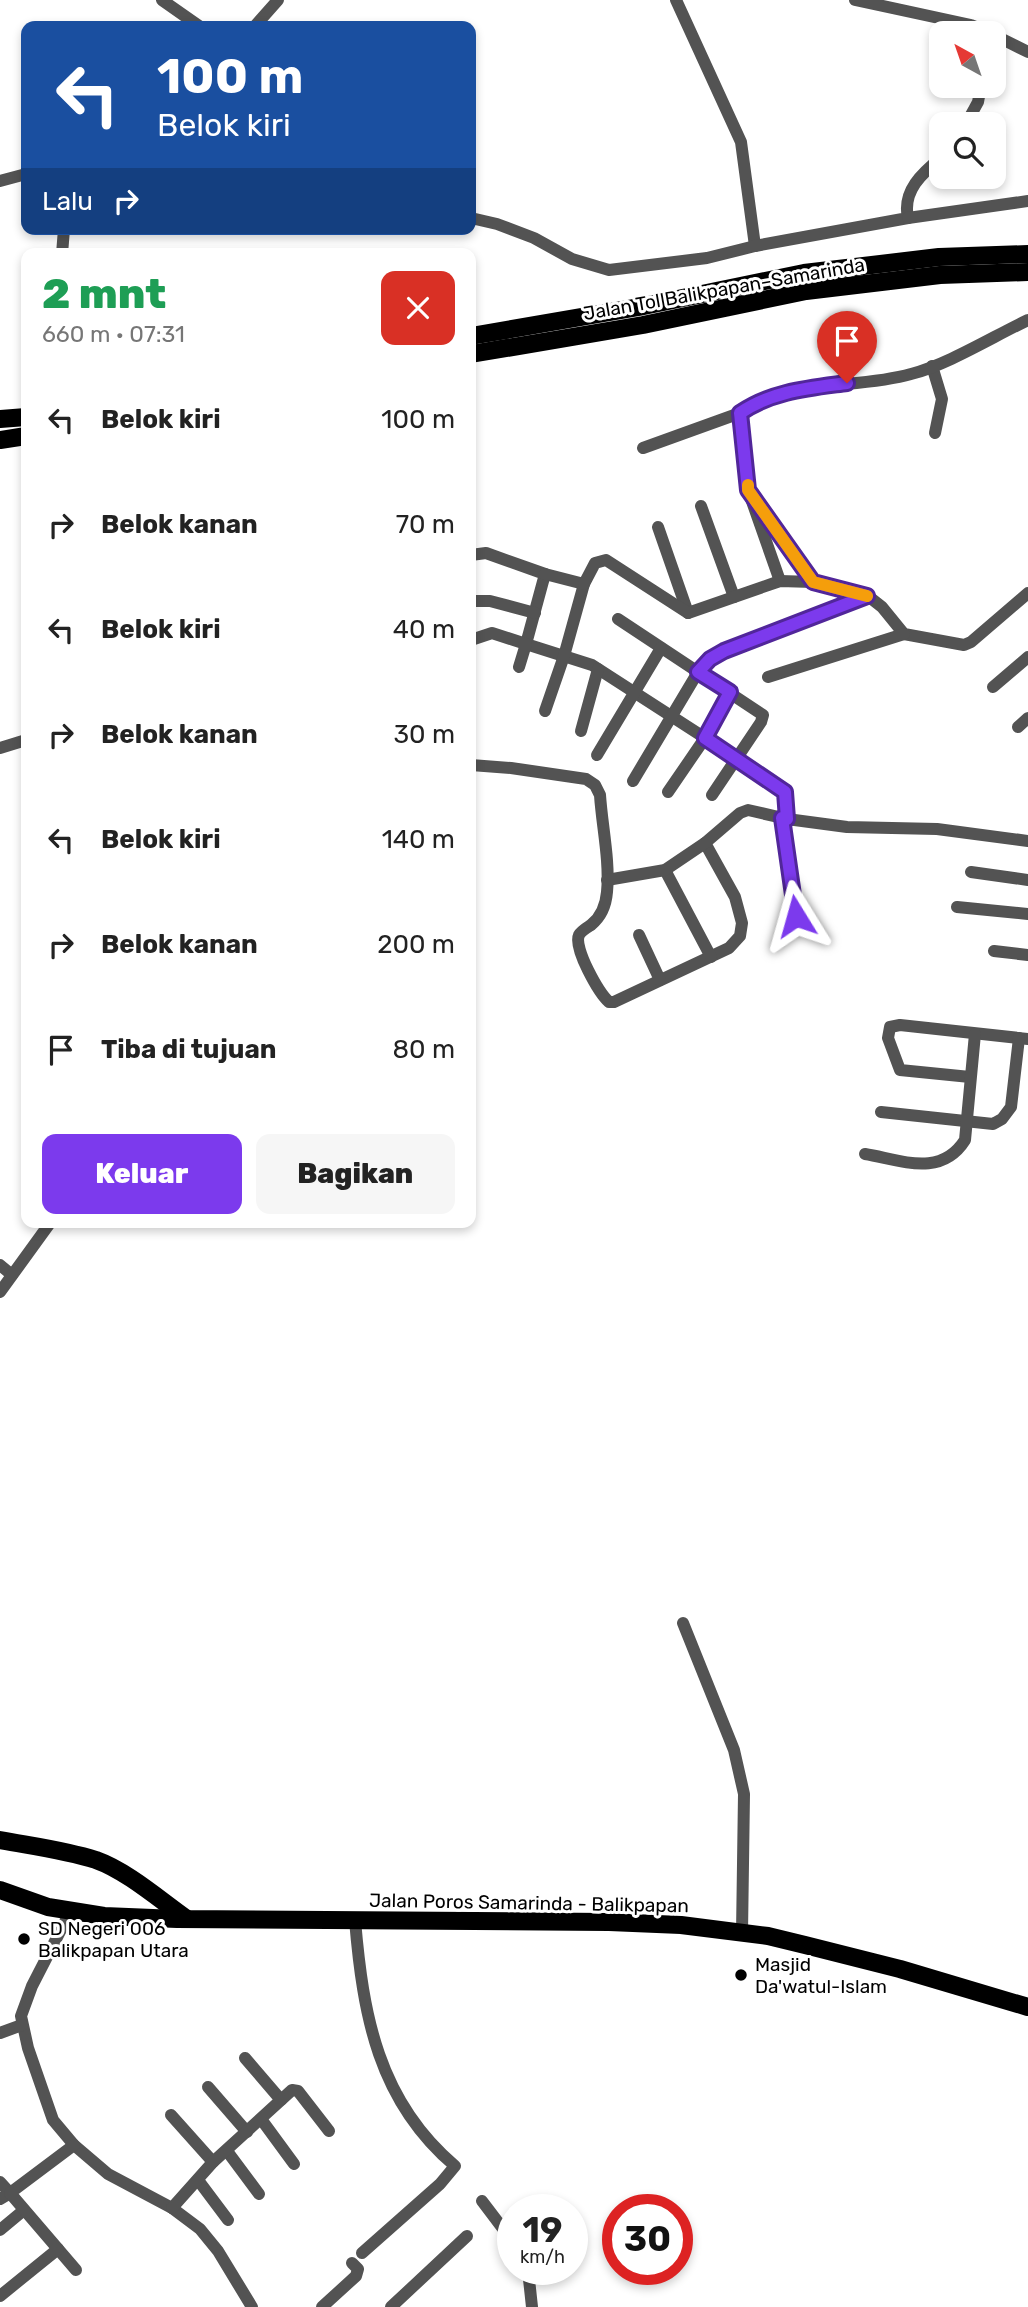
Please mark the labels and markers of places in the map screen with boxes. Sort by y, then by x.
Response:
pin [817,311,877,383]
place label: SD Negeri 006 Balikpapan Utara [38,1917,189,1962]
marker: SD Negeri 006 Balikpapan Utara [16,1931,32,1947]
place label: Masjid Da'watul-Islam [755,1953,887,1998]
marker: Masjid Da'watul-Islam [733,1967,749,1983]

